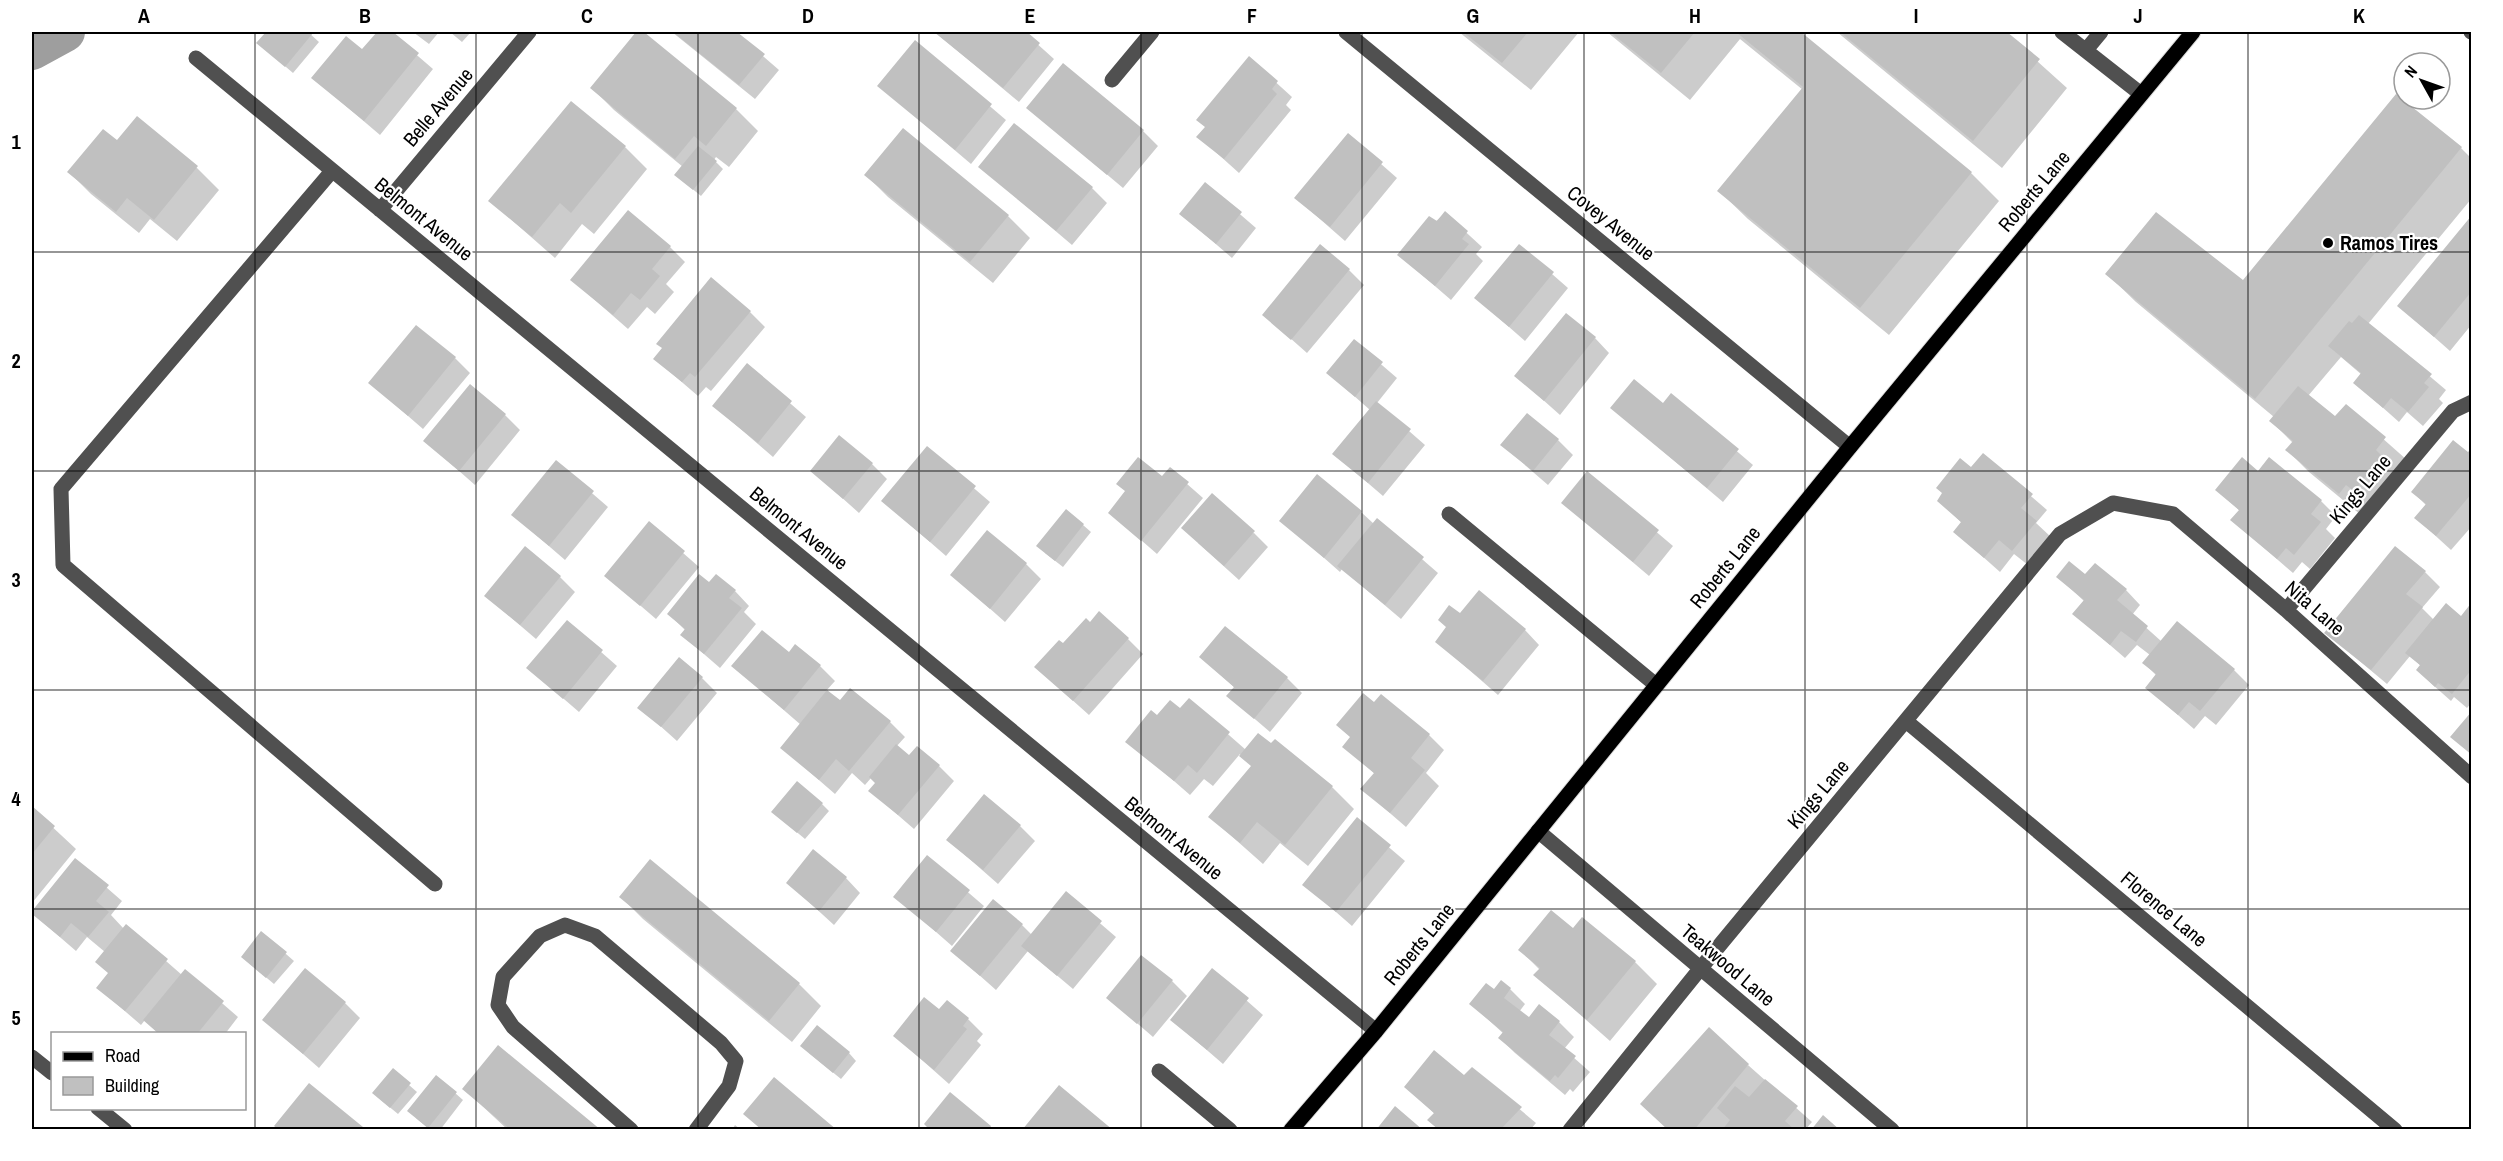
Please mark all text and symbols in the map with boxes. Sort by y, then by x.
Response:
text: A [138,2,150,29]
text: B [359,2,371,29]
text: C [581,2,593,29]
text: D [802,2,814,29]
text: E [1025,2,1036,29]
text: F [1247,2,1257,29]
text: G [1467,2,1479,29]
text: H [1689,2,1701,29]
text: I [1914,2,1918,29]
text: J [2133,2,2143,29]
text: K [2353,2,2365,29]
north arrow [2392,51,2452,111]
street label: Belle Avenue [397,61,479,152]
text: N [2399,61,2422,82]
text: 1 [11,128,21,155]
street label: Roberts Lane [1992,144,2076,237]
street label: Belmont Avenue [370,171,479,267]
street label: Covey Avenue [1562,179,1661,266]
place label: Ramos Tires [2340,229,2438,256]
marker: Ramos Tires [2321,236,2335,250]
text: 2 [11,347,21,374]
street label: Kings Lane [2323,448,2397,529]
street label: Belmont Avenue [745,480,854,576]
street label: Roberts Lane [1683,520,1766,613]
text: 3 [11,566,21,593]
street label: Nita Lane [2280,574,2351,641]
street label: Kings Lane [1781,753,1855,834]
text: 4 [11,785,21,812]
street label: Belmont Avenue [1120,790,1229,886]
street label: Florence Lane [2115,865,2213,953]
street label: Roberts Lane [1377,897,1460,990]
street label: Teakwood Lane [1676,917,1781,1012]
text: 5 [11,1004,21,1031]
legend [51,1032,246,1110]
text: Road [105,1043,140,1068]
text: Building [105,1073,160,1098]

